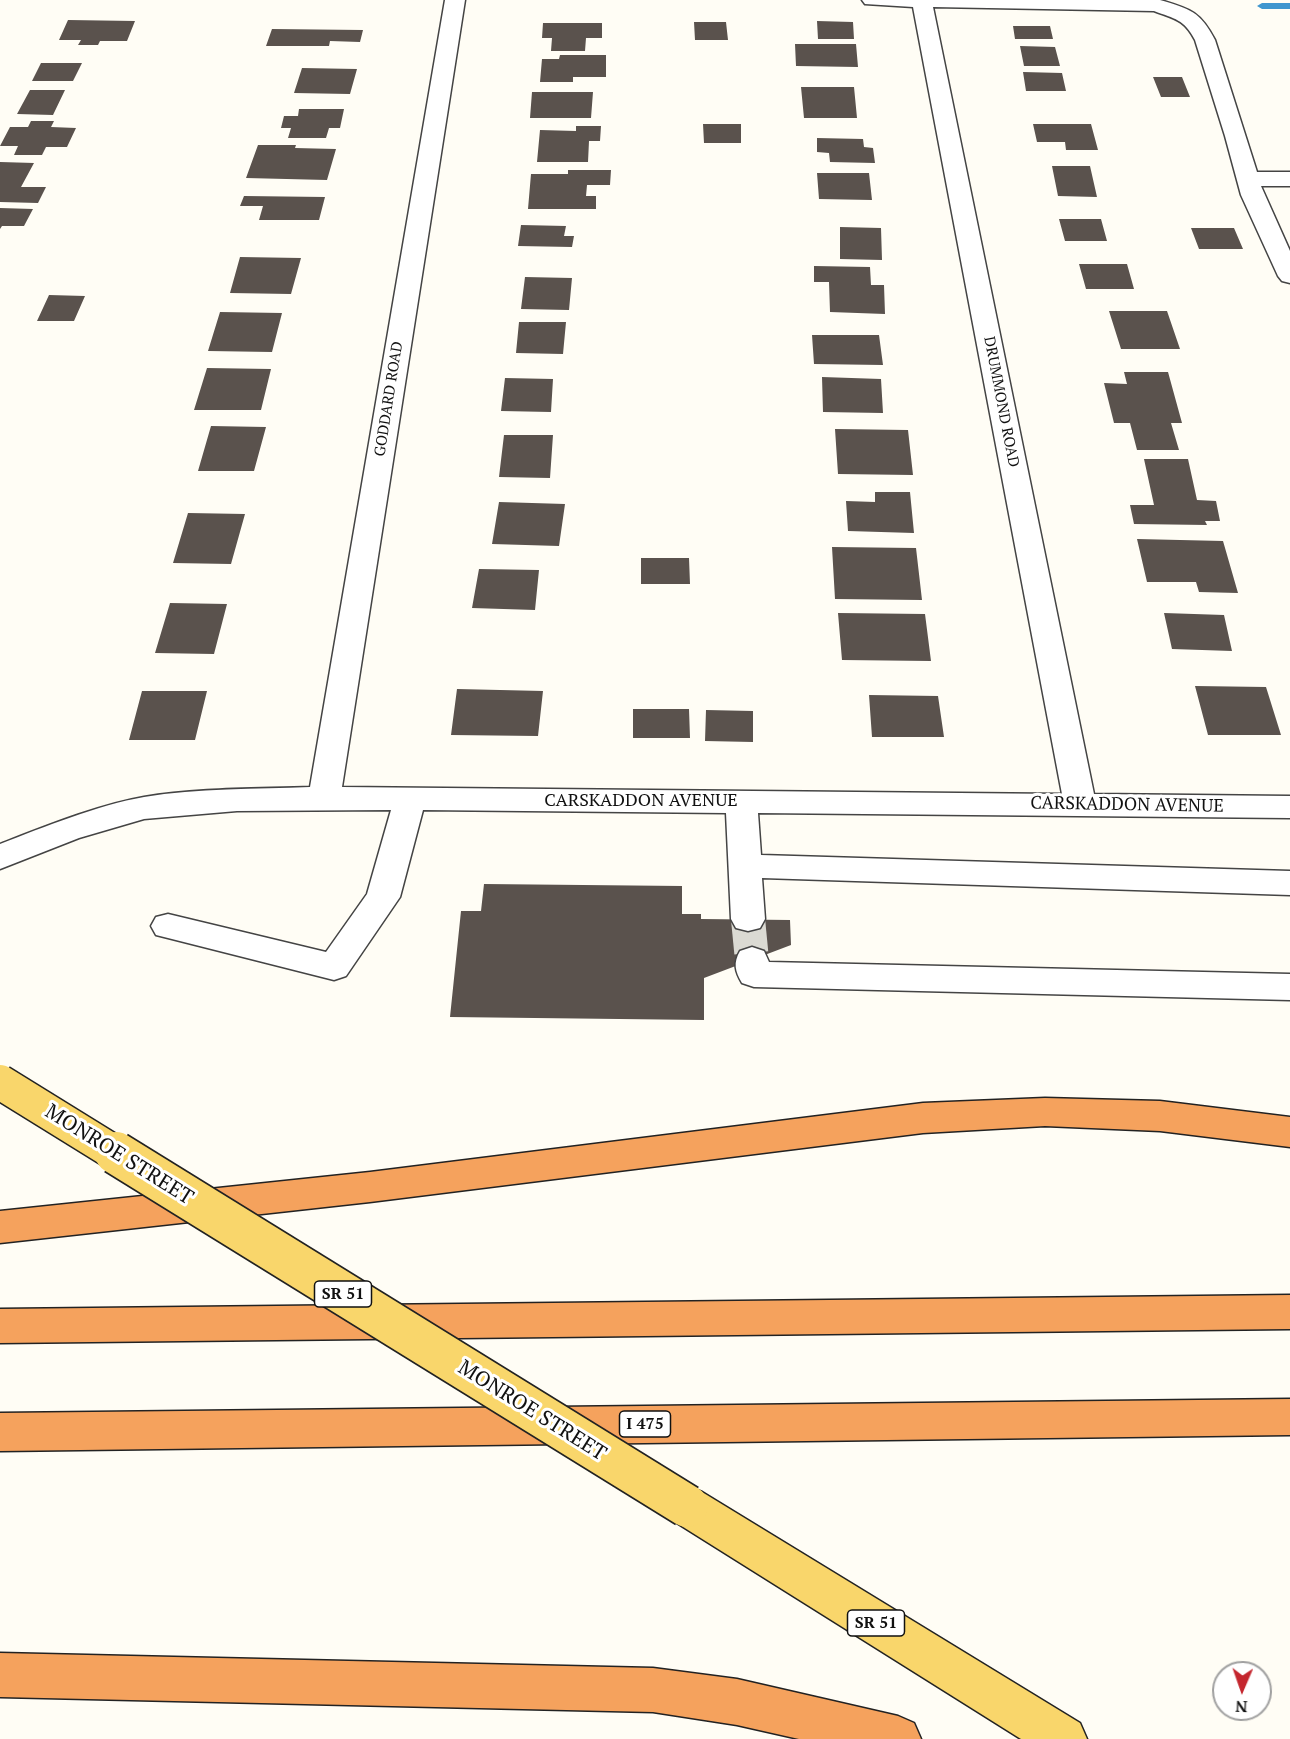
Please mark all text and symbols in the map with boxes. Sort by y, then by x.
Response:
street label: DRUMMOND ROAD [979,335,1023,469]
street label: GODDARD ROAD [371,340,407,458]
street label: CARSKADDON AVENUE [544,790,738,812]
street label: CARSKADDON AVENUE [1030,793,1224,817]
street label: MONROE STREET [40,1099,198,1211]
road number: SR 51 [314,1281,372,1307]
street label: MONROE STREET [453,1355,611,1467]
road number: I 475 [620,1411,670,1437]
road number: SR 51 [848,1610,904,1636]
north arrow [1212,1661,1272,1721]
text: N [1235,1696,1248,1718]

